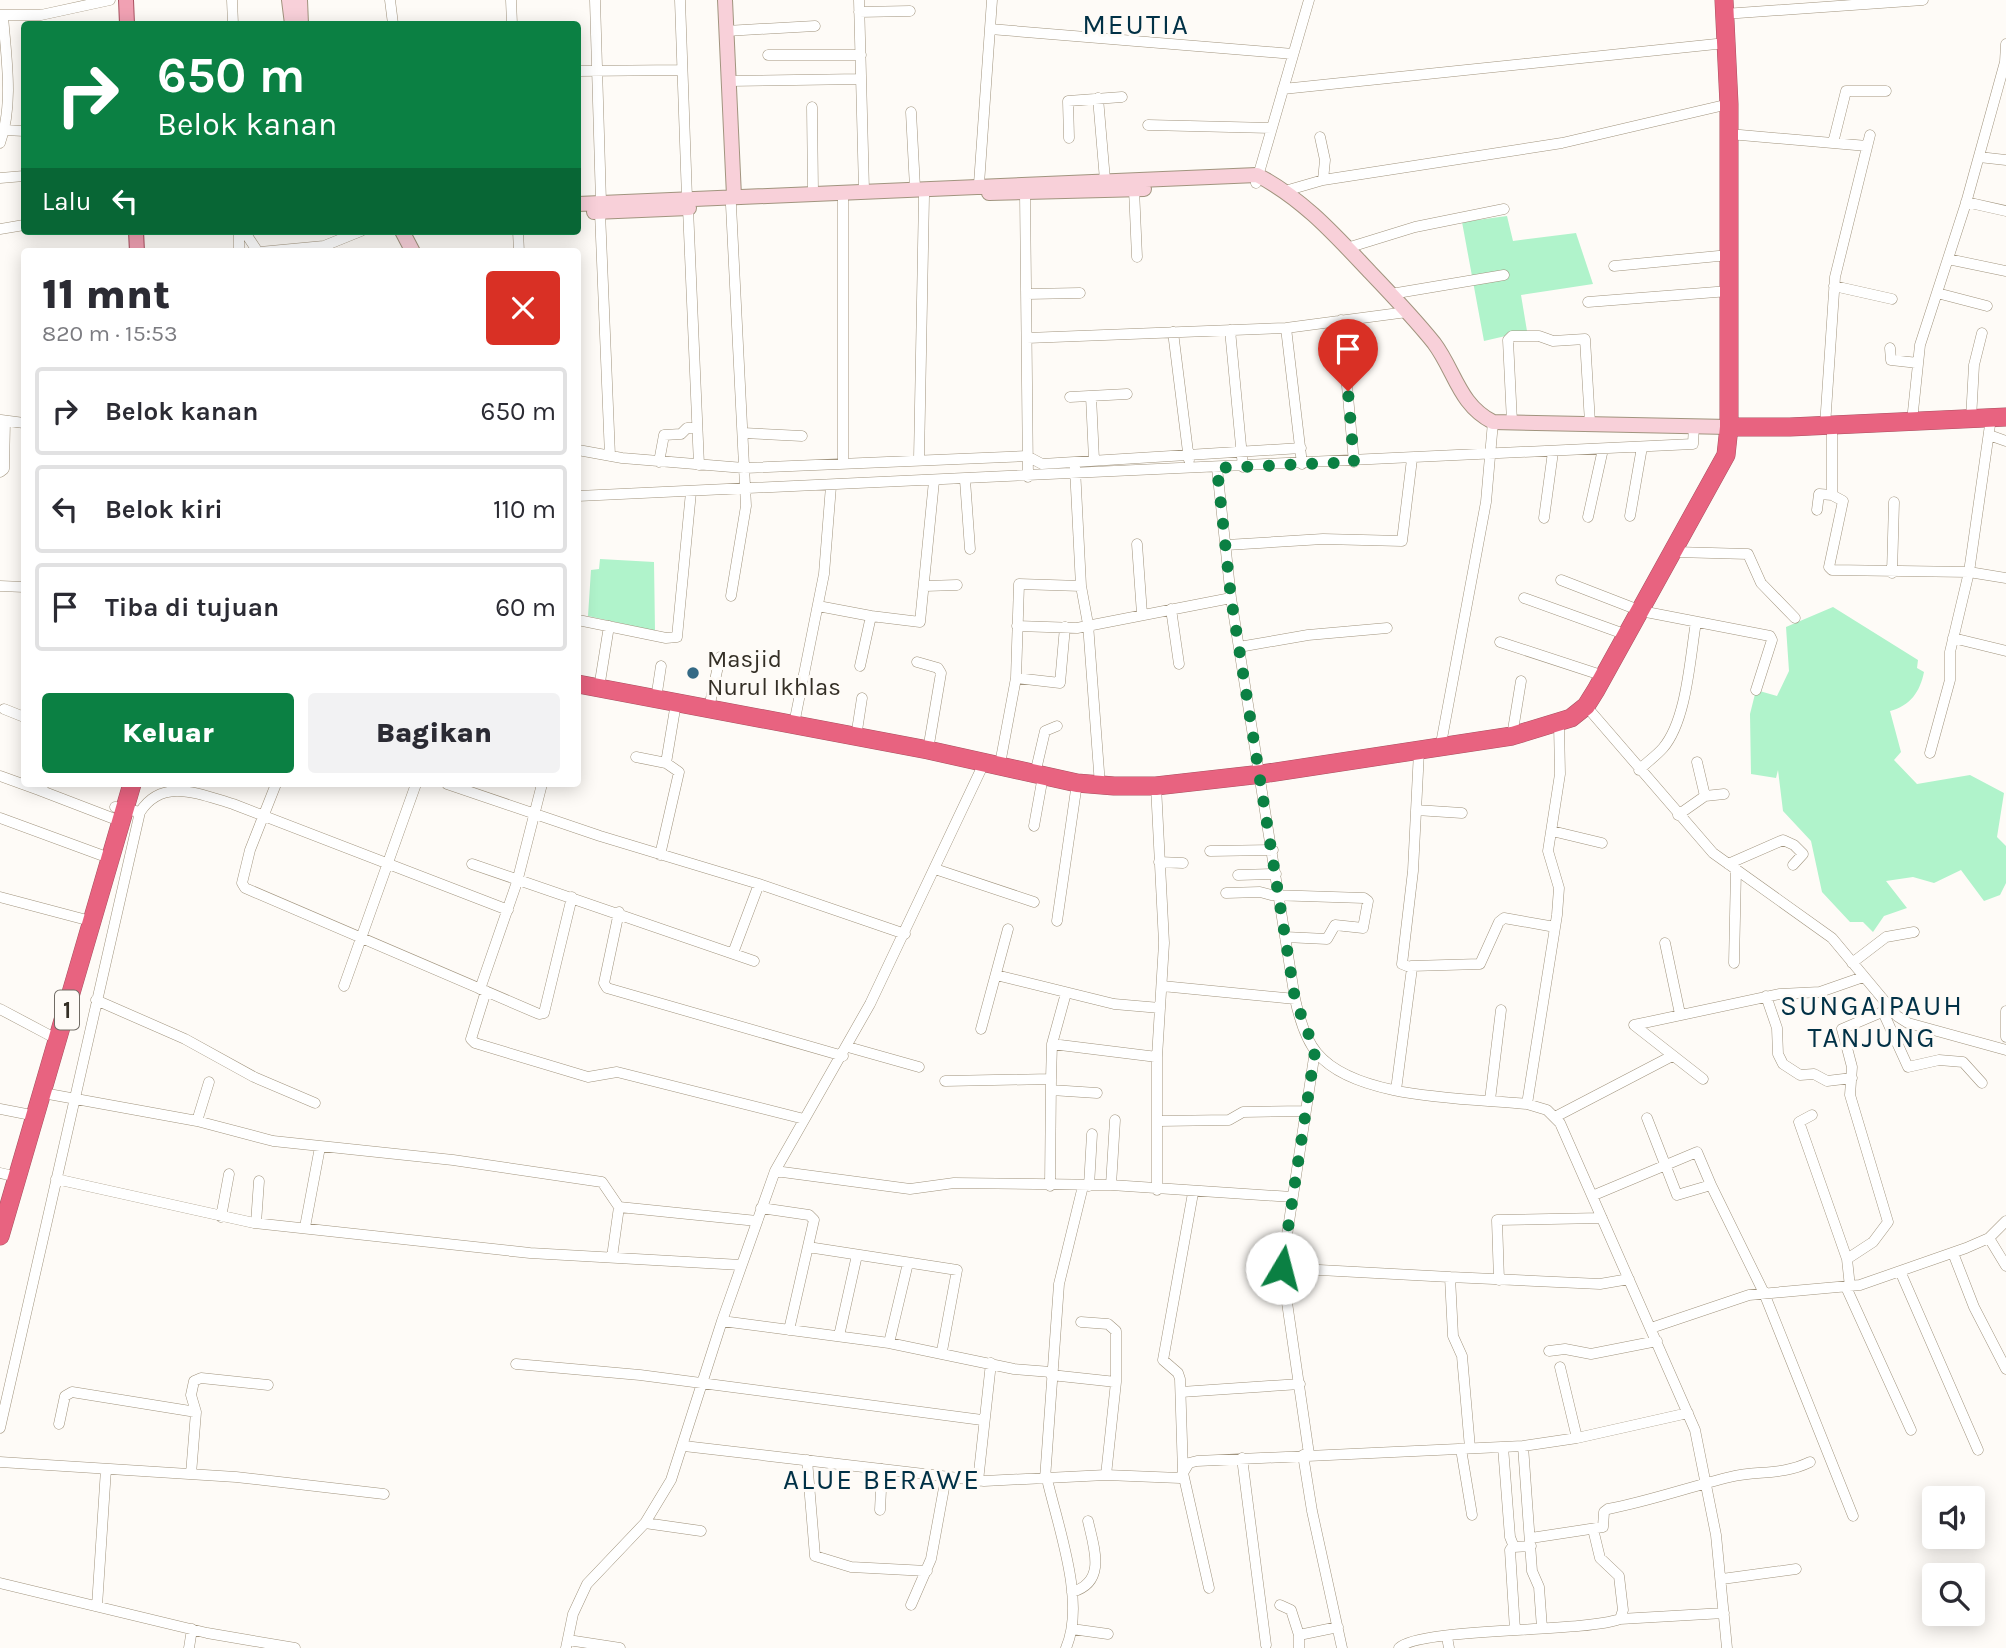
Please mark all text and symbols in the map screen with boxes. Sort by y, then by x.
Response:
district label: MEUTIA [1082,8,1190,41]
text: 650 m [157,47,305,104]
icon: right [42,49,133,140]
text: Belok kanan [157,106,337,143]
icon: left [106,182,144,220]
text: Lalu [42,186,92,217]
text: 11 mnt [42,269,170,319]
button: close [486,271,560,345]
pin [1318,319,1378,391]
text: 820 m · 15:53 [42,320,178,347]
icon: arrive [1329,330,1367,368]
icon: right [46,392,84,430]
text: Belok kanan [105,396,258,427]
text: 650 m [481,396,556,427]
icon: left [46,490,84,528]
text: Belok kiri [105,494,223,525]
text: 110 m [493,494,556,525]
icon: arrive [46,588,84,626]
text: Tiba di tujuan [105,592,279,623]
text: 60 m [495,592,556,623]
place label: Masjid Nurul Ikhlas [707,645,841,701]
marker: Masjid Nurul Ikhlas [685,665,701,681]
button: Keluar [42,693,294,773]
button: Bagikan [308,693,560,773]
district label: SUNGAIPAUH TANJUNG [1780,989,1964,1054]
road number: 1 [55,990,79,1030]
position arrow [1245,1231,1319,1305]
district label: ALUE BERAWE [783,1463,981,1496]
map controls [1922,1486,1985,1626]
button: sound [1922,1486,1985,1549]
button: search [1922,1563,1985,1626]

